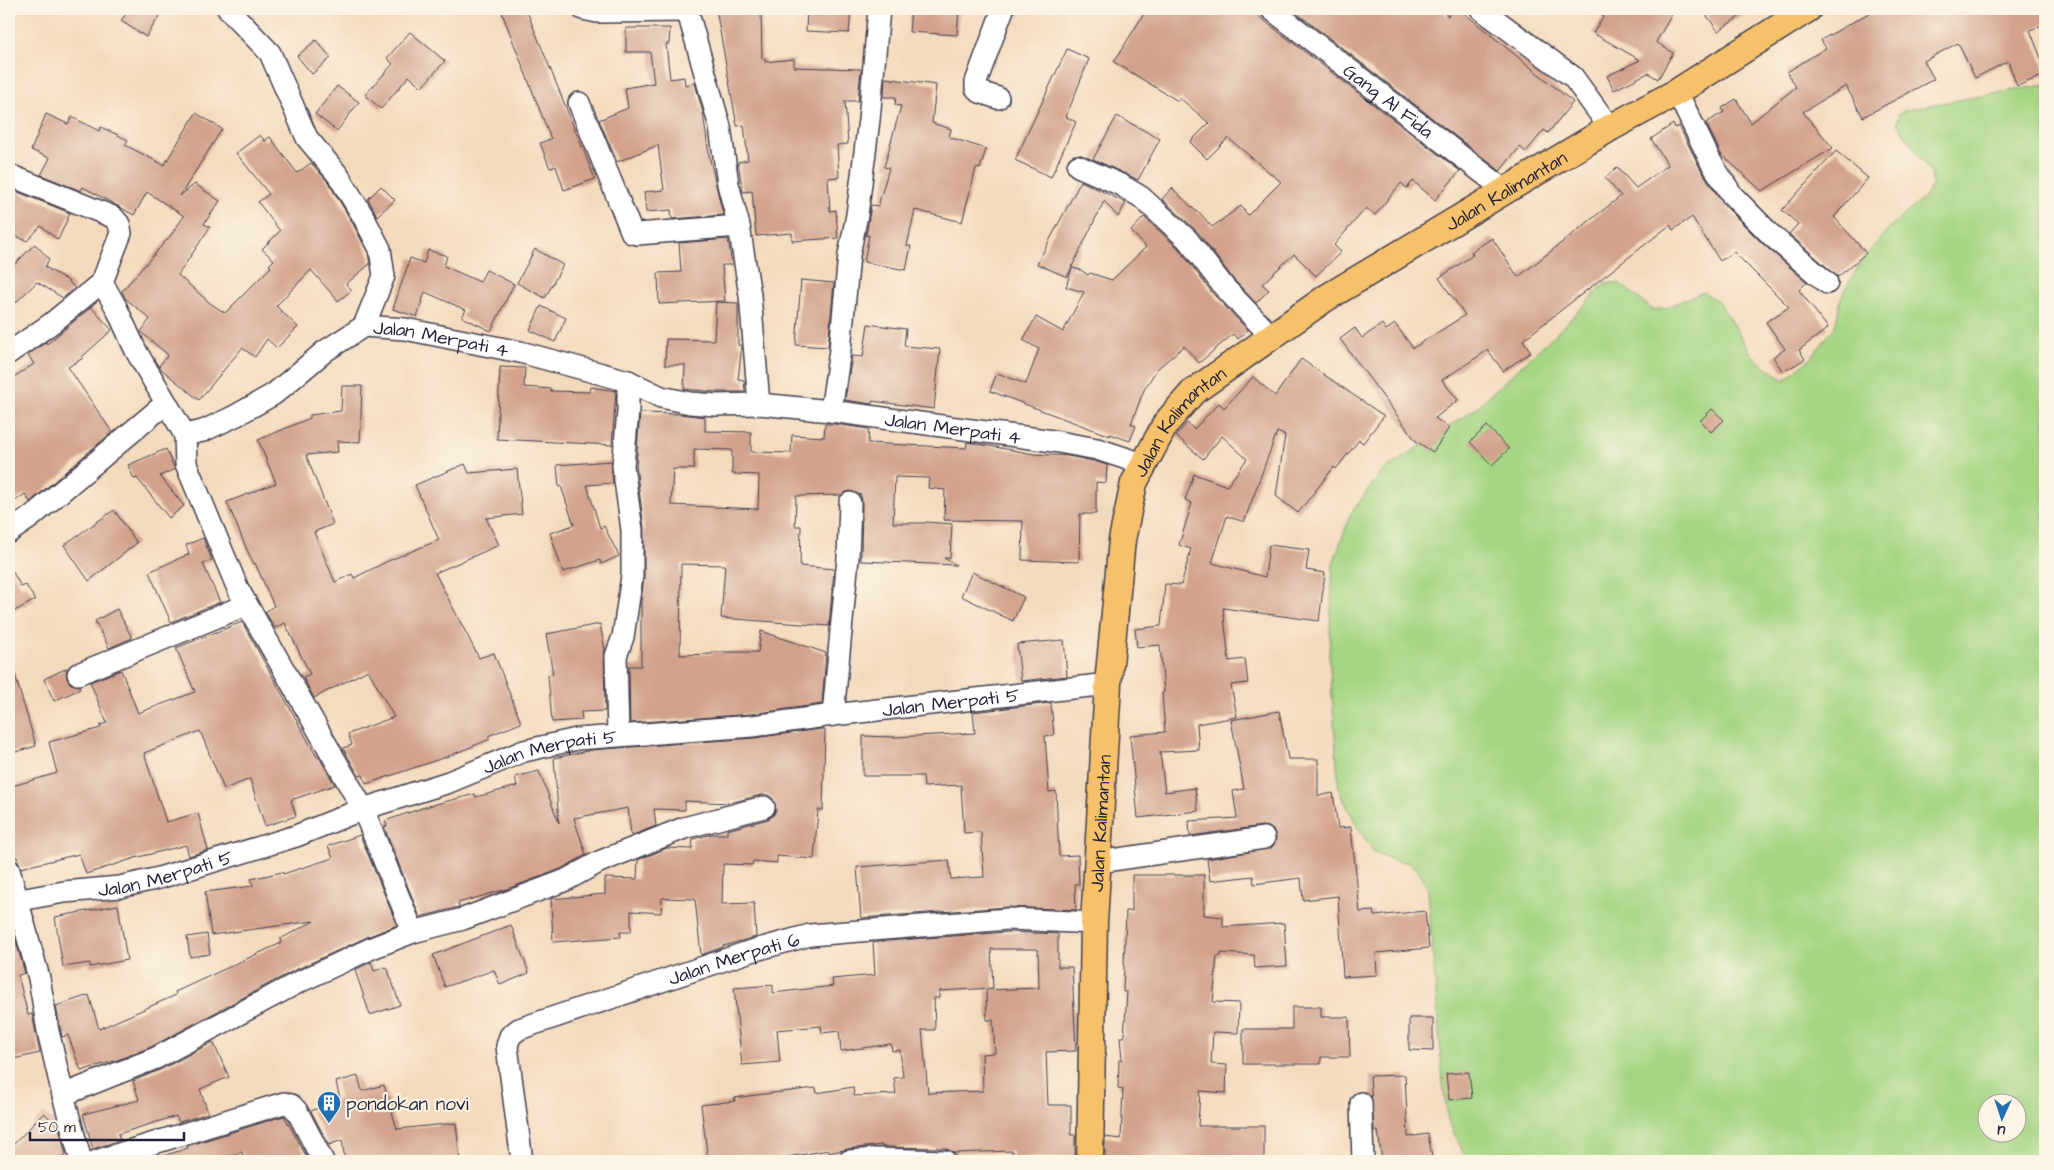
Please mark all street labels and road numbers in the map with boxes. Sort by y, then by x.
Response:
street label: Gang Al Fida [1337,58,1439,145]
street label: Jalan Kalimantan [1441,145,1573,238]
street label: Jalan Merpati 4 [372,315,511,364]
street label: Jalan Kalimantan [1128,361,1232,482]
street label: Jalan Merpati 4 [883,406,1023,452]
street label: Jalan Merpati 5 [881,682,1021,724]
street label: Jalan Merpati 5 [479,724,618,782]
street label: Jalan Kalimantan [1084,754,1119,893]
street label: Jalan Merpati 5 [97,844,236,904]
street label: Jalan Merpati 6 [665,926,803,993]

